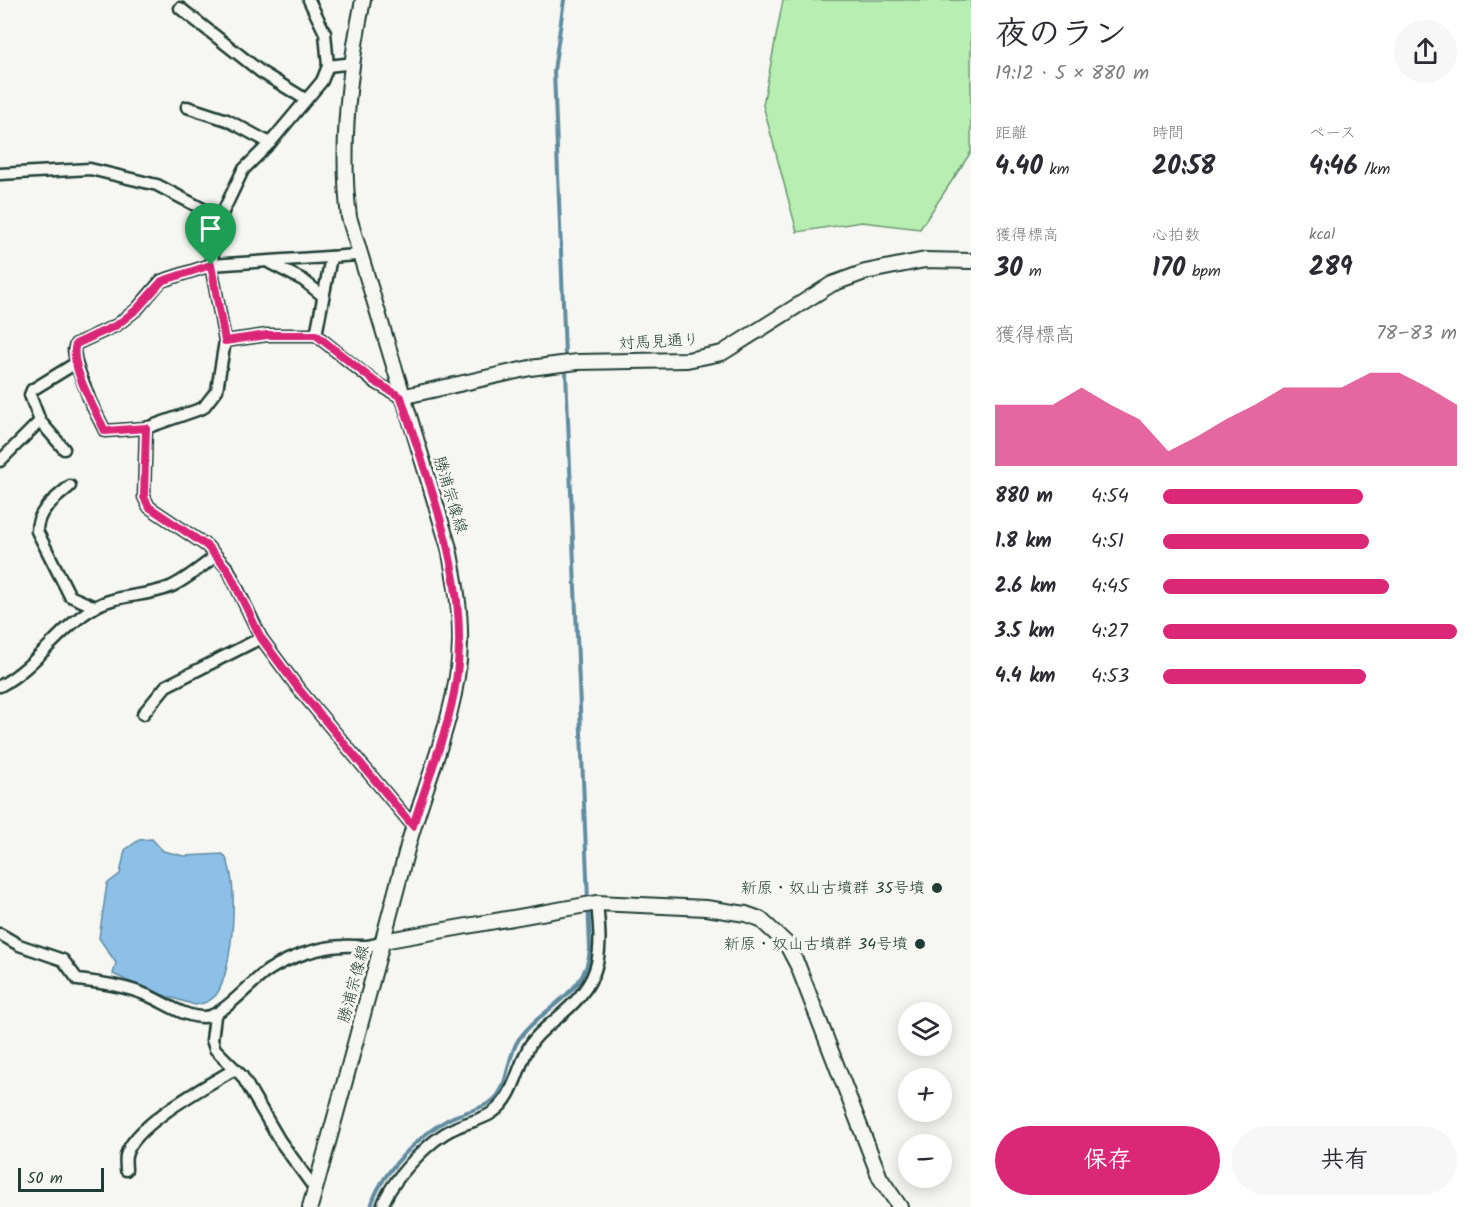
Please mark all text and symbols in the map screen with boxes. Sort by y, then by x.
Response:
text: 夜のラン [995,9,1127,62]
button: share [1394,20,1457,83]
text: 19:12 · 5 × 880 m [995,58,1149,90]
text: 距離 [995,121,1027,146]
text: 時間 [1152,121,1184,146]
text: ペース [1309,121,1356,146]
text: 4.40 [995,146,1043,188]
text: 20:58 [1152,146,1215,188]
text: 4:46 [1309,146,1358,188]
text: km [1043,157,1070,182]
text: /km [1358,157,1390,182]
pin [185,203,236,265]
icon: arrive [194,212,227,245]
text: kcal [1309,222,1335,247]
text: 獲得標高 [995,223,1059,248]
text: 心拍数 [1152,223,1200,248]
text: 289 [1309,247,1353,289]
text: 30 [995,248,1023,290]
text: 170 [1152,248,1185,290]
text: m [1023,259,1042,284]
text: bpm [1185,259,1221,284]
text: 78–83 m [1376,318,1457,350]
text: 獲得標高 [995,320,1075,352]
street label: 対馬見通り [618,327,700,357]
street label: 勝浦宗像線 [426,453,474,537]
text: 880 m [995,481,1053,513]
text: 4:54 [1091,481,1129,513]
text: 1.8 km [995,526,1052,558]
text: 4:51 [1091,526,1124,558]
text: 2.6 km [995,571,1056,603]
text: 4:45 [1091,571,1129,603]
text: 3.5 km [995,616,1055,648]
text: 4:27 [1091,616,1128,648]
text: 4.4 km [995,661,1055,693]
text: 4:53 [1091,661,1129,693]
place label: 新原・奴山古墳群 35号墳 [741,876,925,901]
marker: 新原・奴山古墳群 35号墳 [930,881,944,895]
place label: 新原・奴山古墳群 34号墳 [724,932,908,957]
marker: 新原・奴山古墳群 34号墳 [913,937,927,951]
street label: 勝浦宗像線 [332,942,376,1026]
map controls [898,1002,952,1188]
button: layers [898,1002,952,1056]
button: + [898,1068,952,1122]
button: 保存 [995,1126,1220,1195]
button: 共有 [1232,1126,1457,1195]
button: − [898,1134,952,1188]
scale bar [18,1165,104,1192]
text: 50 m [27,1166,63,1191]

